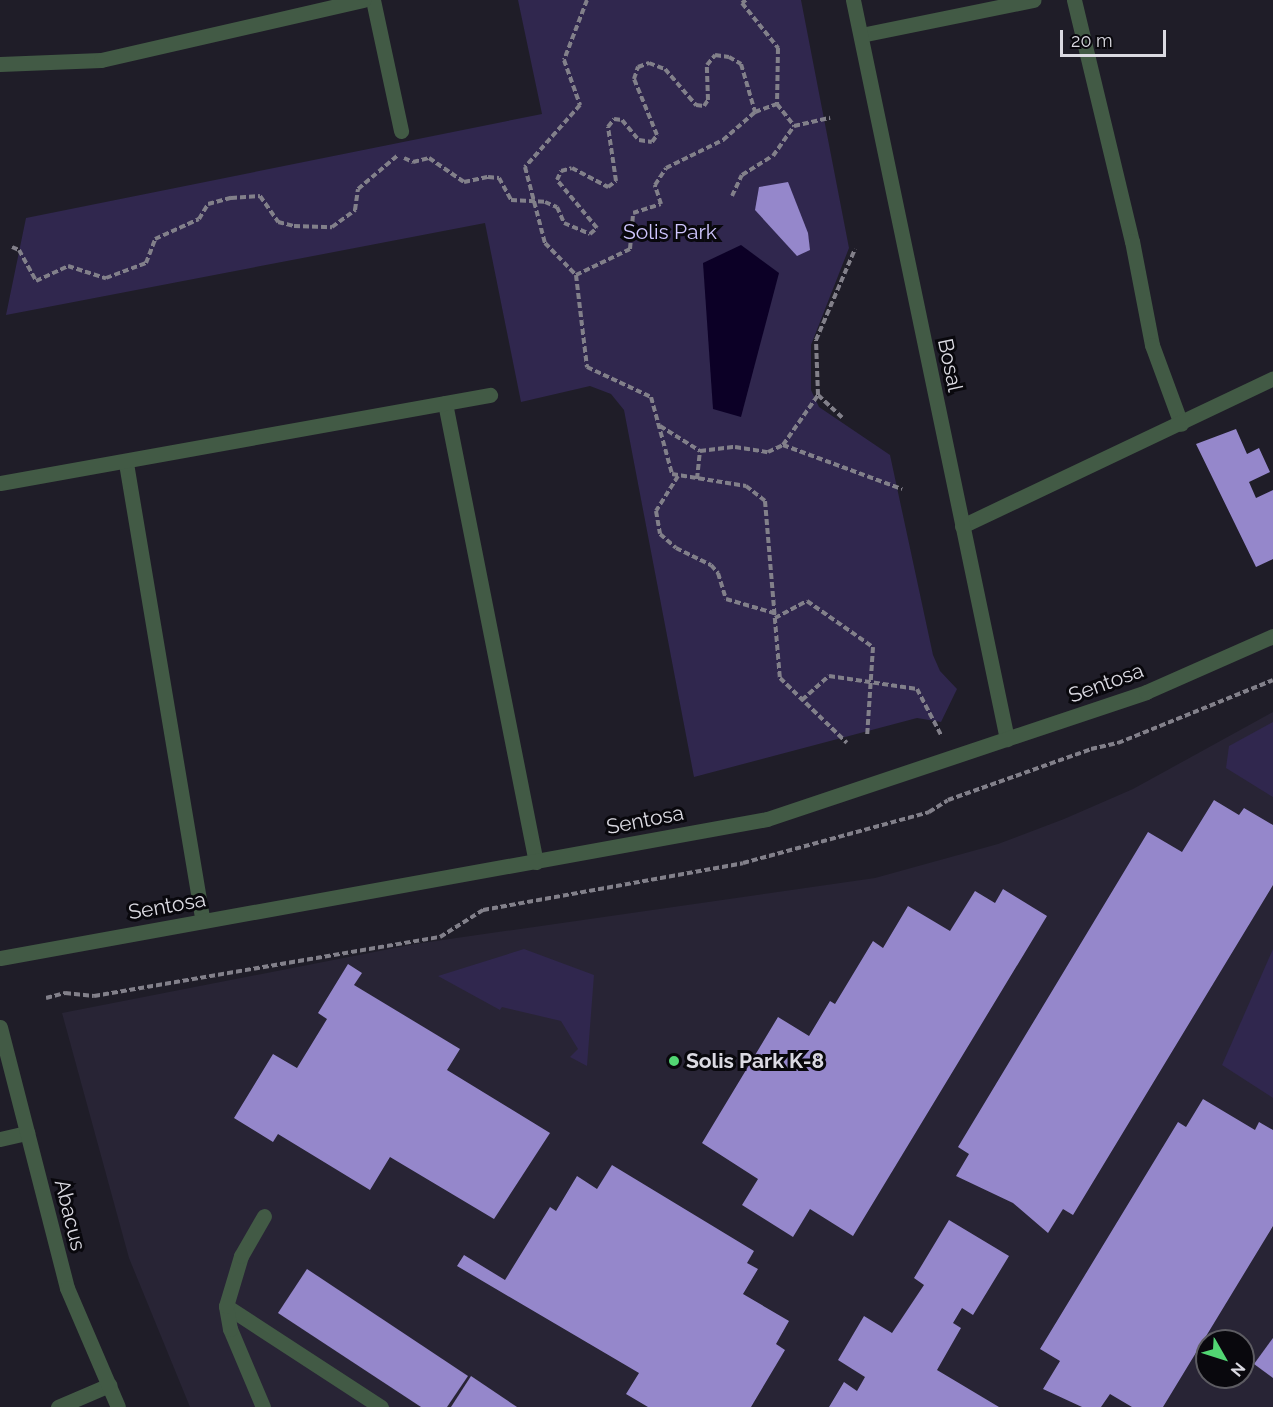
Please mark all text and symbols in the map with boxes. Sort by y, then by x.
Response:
scale bar [1063,18,1170,56]
text: 20 m [1071,30,1113,51]
park label: Solis Park [623,219,717,245]
street label: Bosal [932,336,968,394]
street label: Sentosa [1065,658,1147,708]
street label: Sentosa [604,800,686,840]
street label: Sentosa [126,887,208,925]
place label: Solis Park K-8 [686,1048,824,1074]
marker: Solis Park K-8 [667,1054,681,1068]
street label: Abacus [49,1177,91,1253]
north arrow [1195,1329,1255,1389]
text: N [1227,1359,1249,1380]

